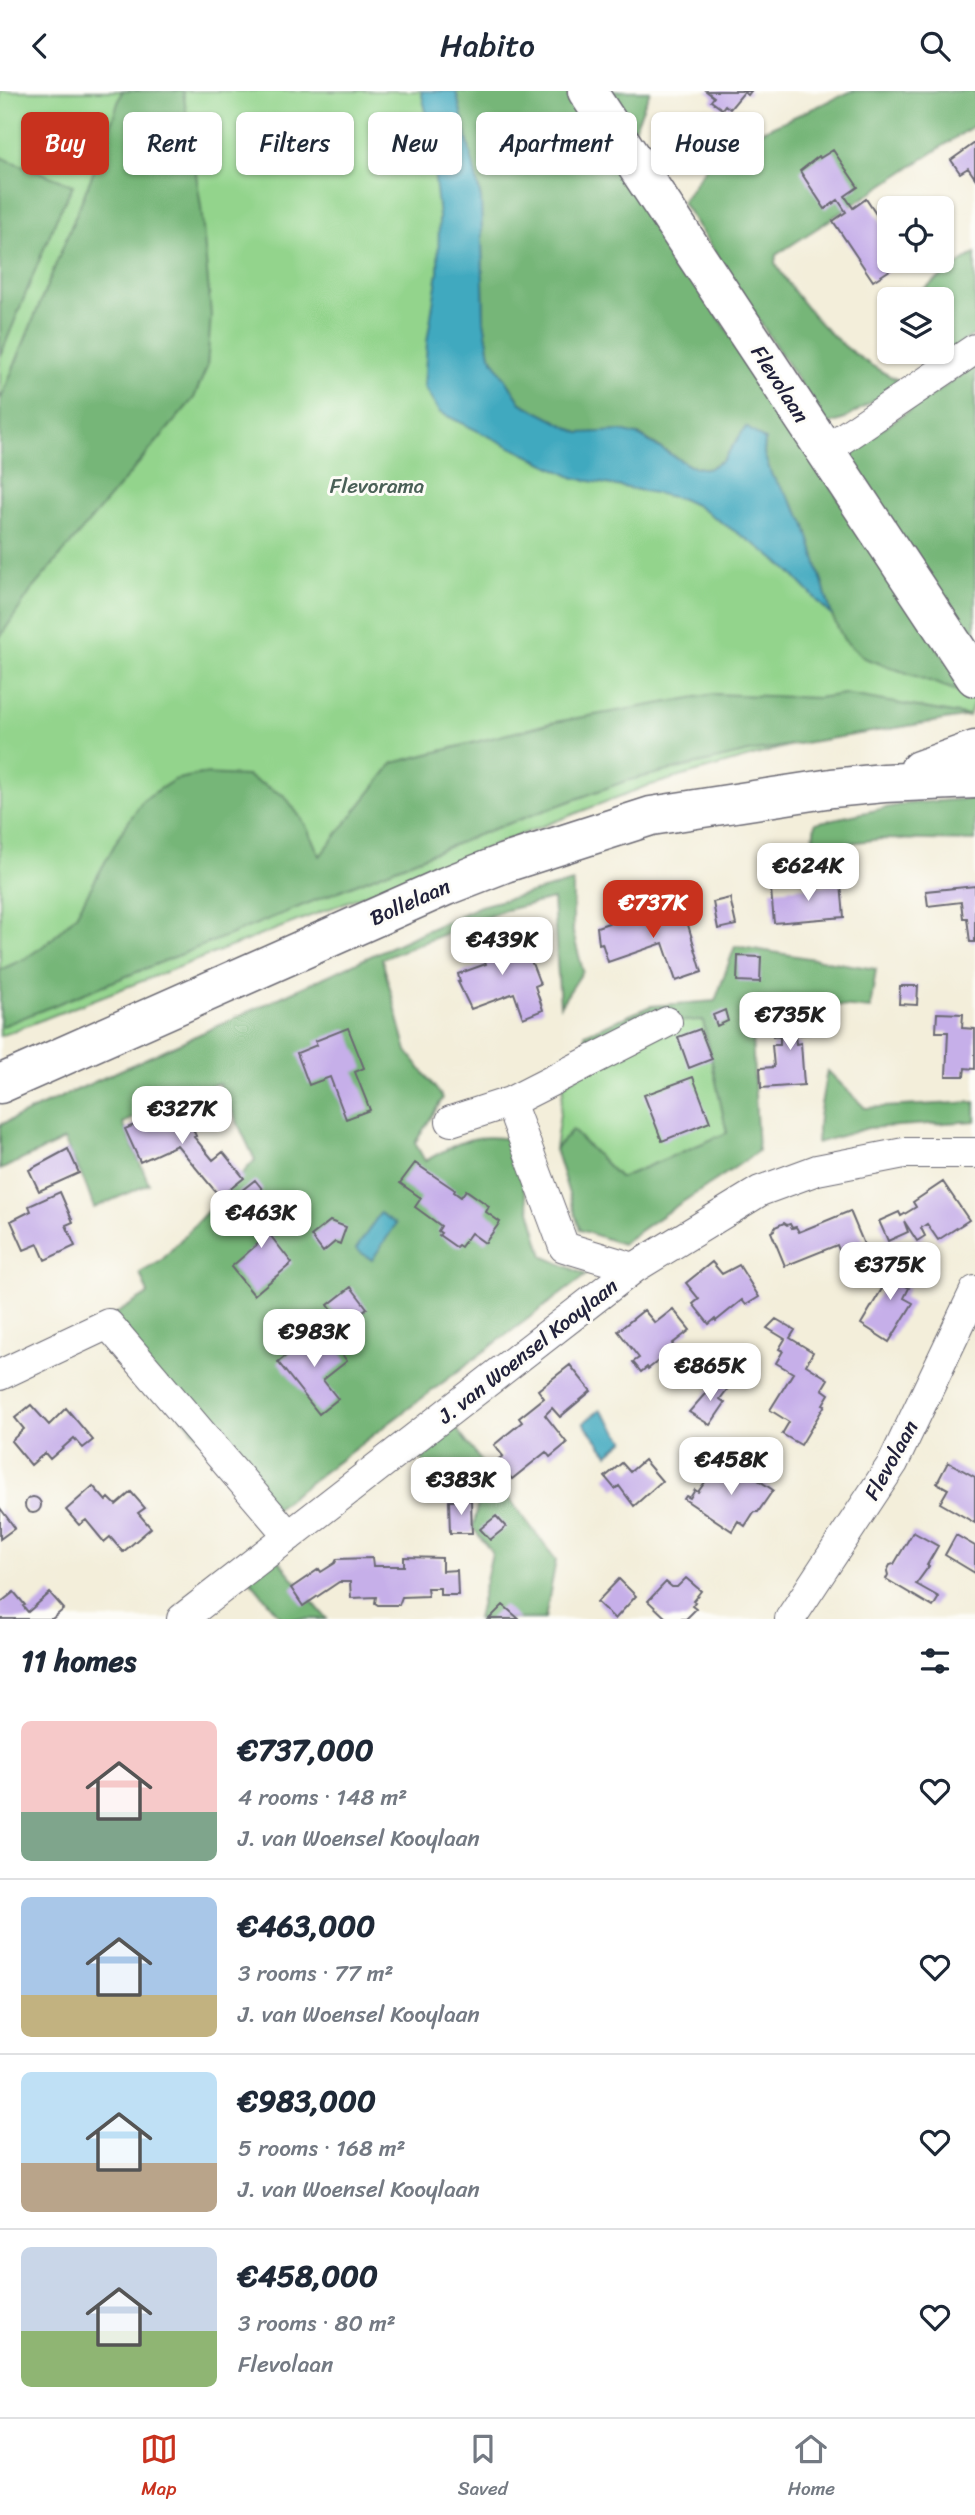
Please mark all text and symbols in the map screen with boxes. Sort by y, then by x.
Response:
text: Habito [440,17,535,74]
icon: back [21,27,59,65]
icon: search [916,27,954,65]
chip: Buy [21,112,109,175]
chip: Rent [123,112,222,175]
chip: Filters [236,112,354,175]
chip: New [368,112,462,175]
chip: Apartment [476,112,637,175]
chip: House [651,112,764,175]
map controls [877,196,954,364]
button: locate [877,196,954,273]
button: layers [877,287,954,364]
street label: Flevolaan [740,337,820,431]
park label: Flevorama [330,467,425,505]
pin: €624K [759,843,857,903]
text: €624K [773,845,843,886]
street label: Bollelaan [363,867,457,937]
pin: €737K [604,881,702,940]
text: €737K [619,882,687,923]
pin: €439K [453,917,551,977]
text: €439K [467,919,537,960]
pin: €735K [741,993,839,1052]
text: €735K [755,994,825,1035]
pin: €327K [133,1087,231,1146]
text: €327K [148,1088,216,1129]
pin: €463K [212,1191,310,1250]
text: €463K [226,1192,296,1233]
pin: €375K [841,1243,939,1302]
text: €375K [855,1244,925,1285]
street label: J. van Woensel Kooylaan [429,1268,627,1435]
pin: €983K [265,1309,363,1369]
text: €983K [279,1311,349,1352]
pin: €865K [661,1343,759,1403]
text: €865K [675,1345,745,1386]
street label: Flevolaan [853,1413,929,1507]
pin: €458K [682,1437,780,1497]
text: €458K [695,1439,767,1480]
pin: €383K [412,1457,510,1517]
text: €383K [427,1459,495,1500]
text: 11 homes [21,1634,136,1688]
icon: filters [916,1642,954,1680]
text: €737,000 [238,1723,374,1777]
icon: home [77,1749,161,1833]
icon: heart [916,1772,954,1810]
text: 4 rooms · 148 m² [238,1777,407,1818]
text: J. van Woensel Kooylaan [238,1818,480,1859]
text: €463,000 [238,1899,375,1953]
icon: home [77,1925,161,2009]
icon: heart [916,1948,954,1986]
text: 3 rooms · 77 m² [238,1953,394,1994]
text: J. van Woensel Kooylaan [238,1994,480,2035]
text: €983,000 [238,2074,376,2128]
icon: home [77,2100,161,2184]
icon: heart [916,2123,954,2161]
text: 5 rooms · 168 m² [238,2128,406,2169]
text: J. van Woensel Kooylaan [238,2169,480,2210]
text: €458,000 [238,2249,378,2303]
icon: home [77,2275,161,2359]
icon: heart [916,2298,954,2336]
text: 3 rooms · 80 m² [238,2303,396,2344]
text: Flevolaan [238,2344,333,2385]
tab: Map [140,2430,178,2505]
tab: Saved [458,2430,508,2505]
tab: Home [788,2430,835,2505]

